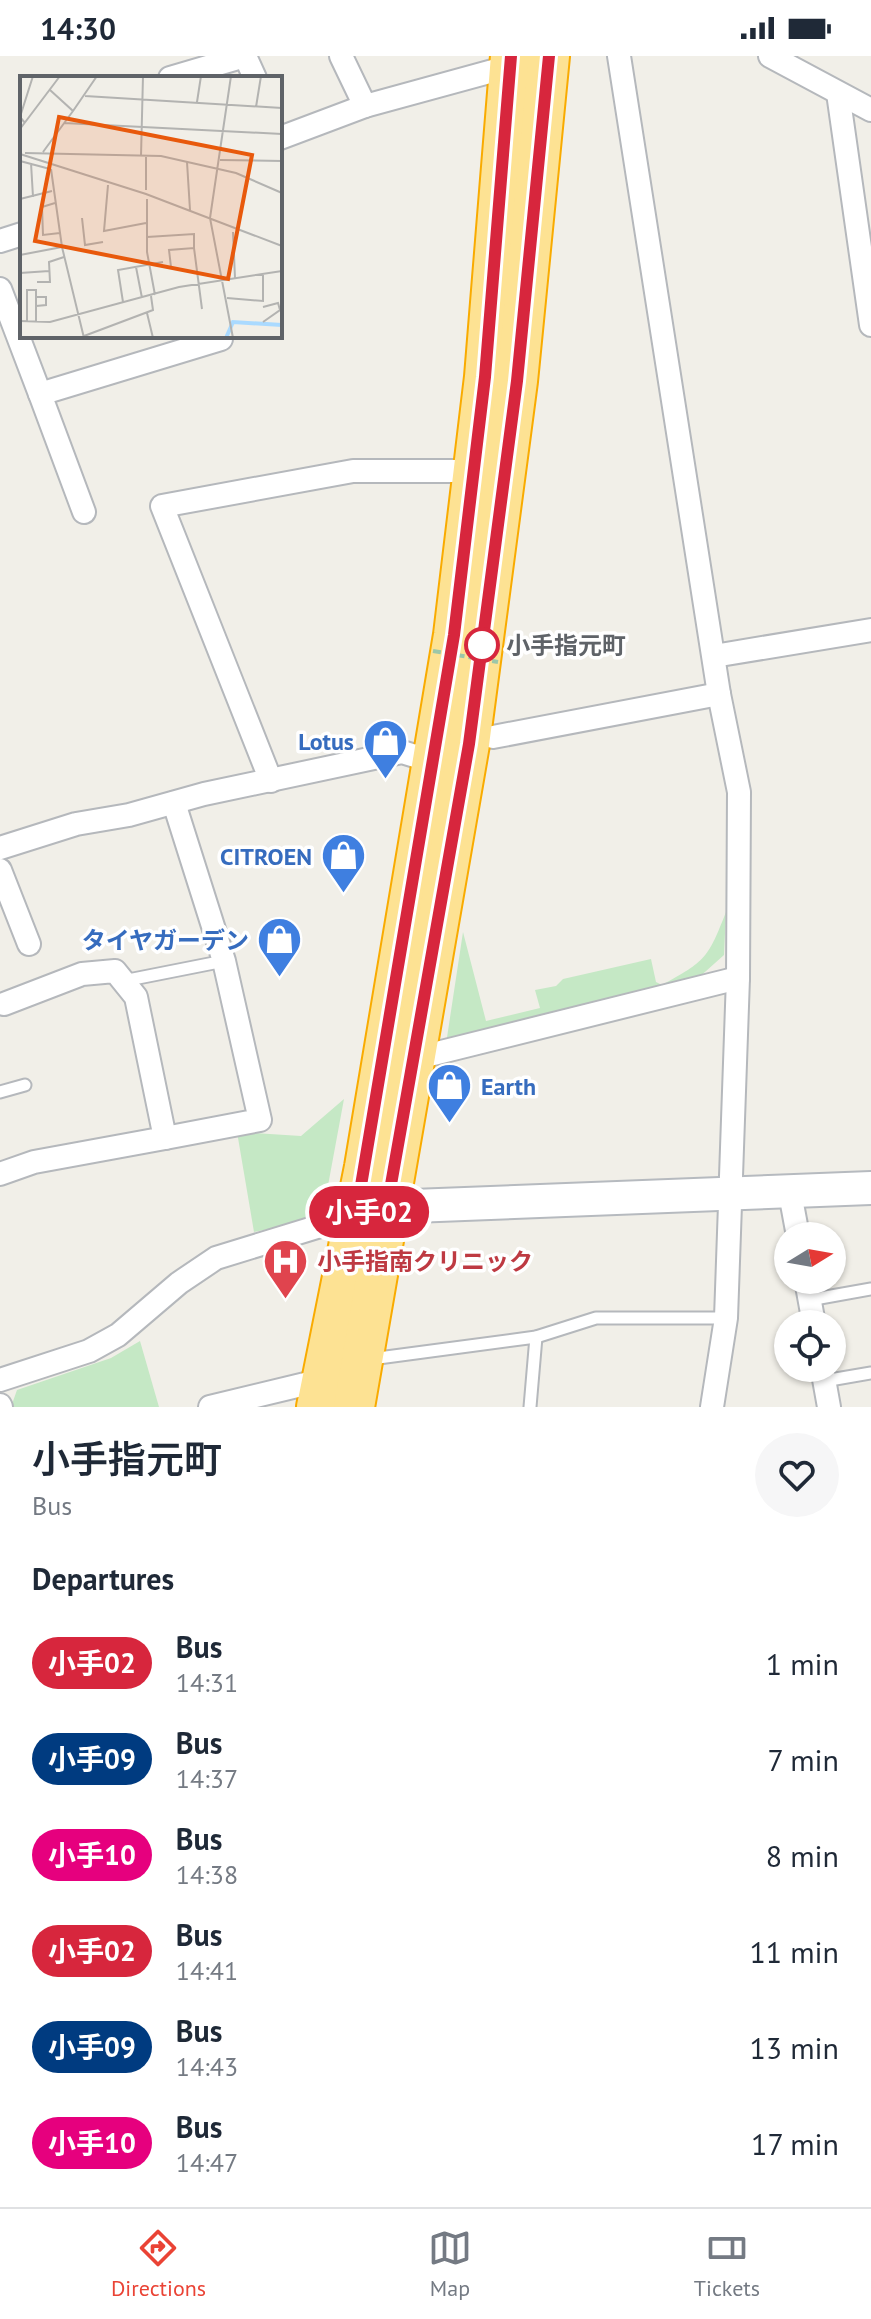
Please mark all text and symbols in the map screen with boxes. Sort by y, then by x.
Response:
text: 14:30 [40,9,116,48]
inset map [20,76,282,338]
marker: 小手指元町 [465,628,499,662]
place label: 小手指元町 [506,630,626,661]
shop icon: Lotus [361,717,409,780]
place label: Lotus [298,726,354,757]
shop icon: CITROEN [319,832,367,895]
place label: CITROEN [220,841,312,872]
shop icon: タイヤガーデン [256,916,304,979]
place label: タイヤガーデン [82,925,249,956]
shop icon: Earth [426,1062,474,1125]
place label: Earth [481,1071,536,1102]
line badge: 小手02 [313,1186,425,1238]
text: 小手02 [325,1193,413,1230]
north arrow [774,1222,846,1294]
map controls [774,1222,846,1382]
hospital icon: 小手指南クリニック [262,1237,310,1300]
place label: 小手指南クリニック [317,1246,533,1277]
button: locate [774,1310,846,1382]
button: heart [755,1433,839,1517]
text: 小手指元町 [32,1434,222,1483]
text: Bus [32,1489,72,1522]
text: Departures [32,1559,174,1598]
text: Bus [176,1627,222,1666]
text: 小手02 [48,1644,136,1681]
text: 1 min [766,1644,839,1683]
text: 14:31 [176,1666,238,1699]
text: Bus [176,1723,222,1762]
text: 小手09 [48,1740,136,1777]
text: 7 min [767,1740,839,1779]
text: 14:37 [176,1762,238,1795]
text: Bus [176,1819,222,1858]
text: 小手10 [48,1836,136,1873]
text: 8 min [766,1836,839,1875]
text: 14:38 [176,1858,238,1891]
text: Bus [176,1915,222,1954]
text: 小手02 [48,1932,136,1969]
text: 11 min [749,1932,839,1971]
text: 14:41 [176,1954,238,1987]
text: Bus [176,2011,222,2050]
text: 小手09 [48,2028,136,2065]
text: 13 min [749,2028,839,2067]
text: 14:43 [176,2050,238,2083]
text: Bus [176,2107,222,2146]
text: 小手10 [48,2124,136,2161]
text: 17 min [751,2124,839,2163]
text: 14:47 [176,2146,238,2179]
tab: Directions [111,2226,206,2302]
tab: Map [428,2226,472,2302]
tab: Tickets [694,2226,760,2302]

